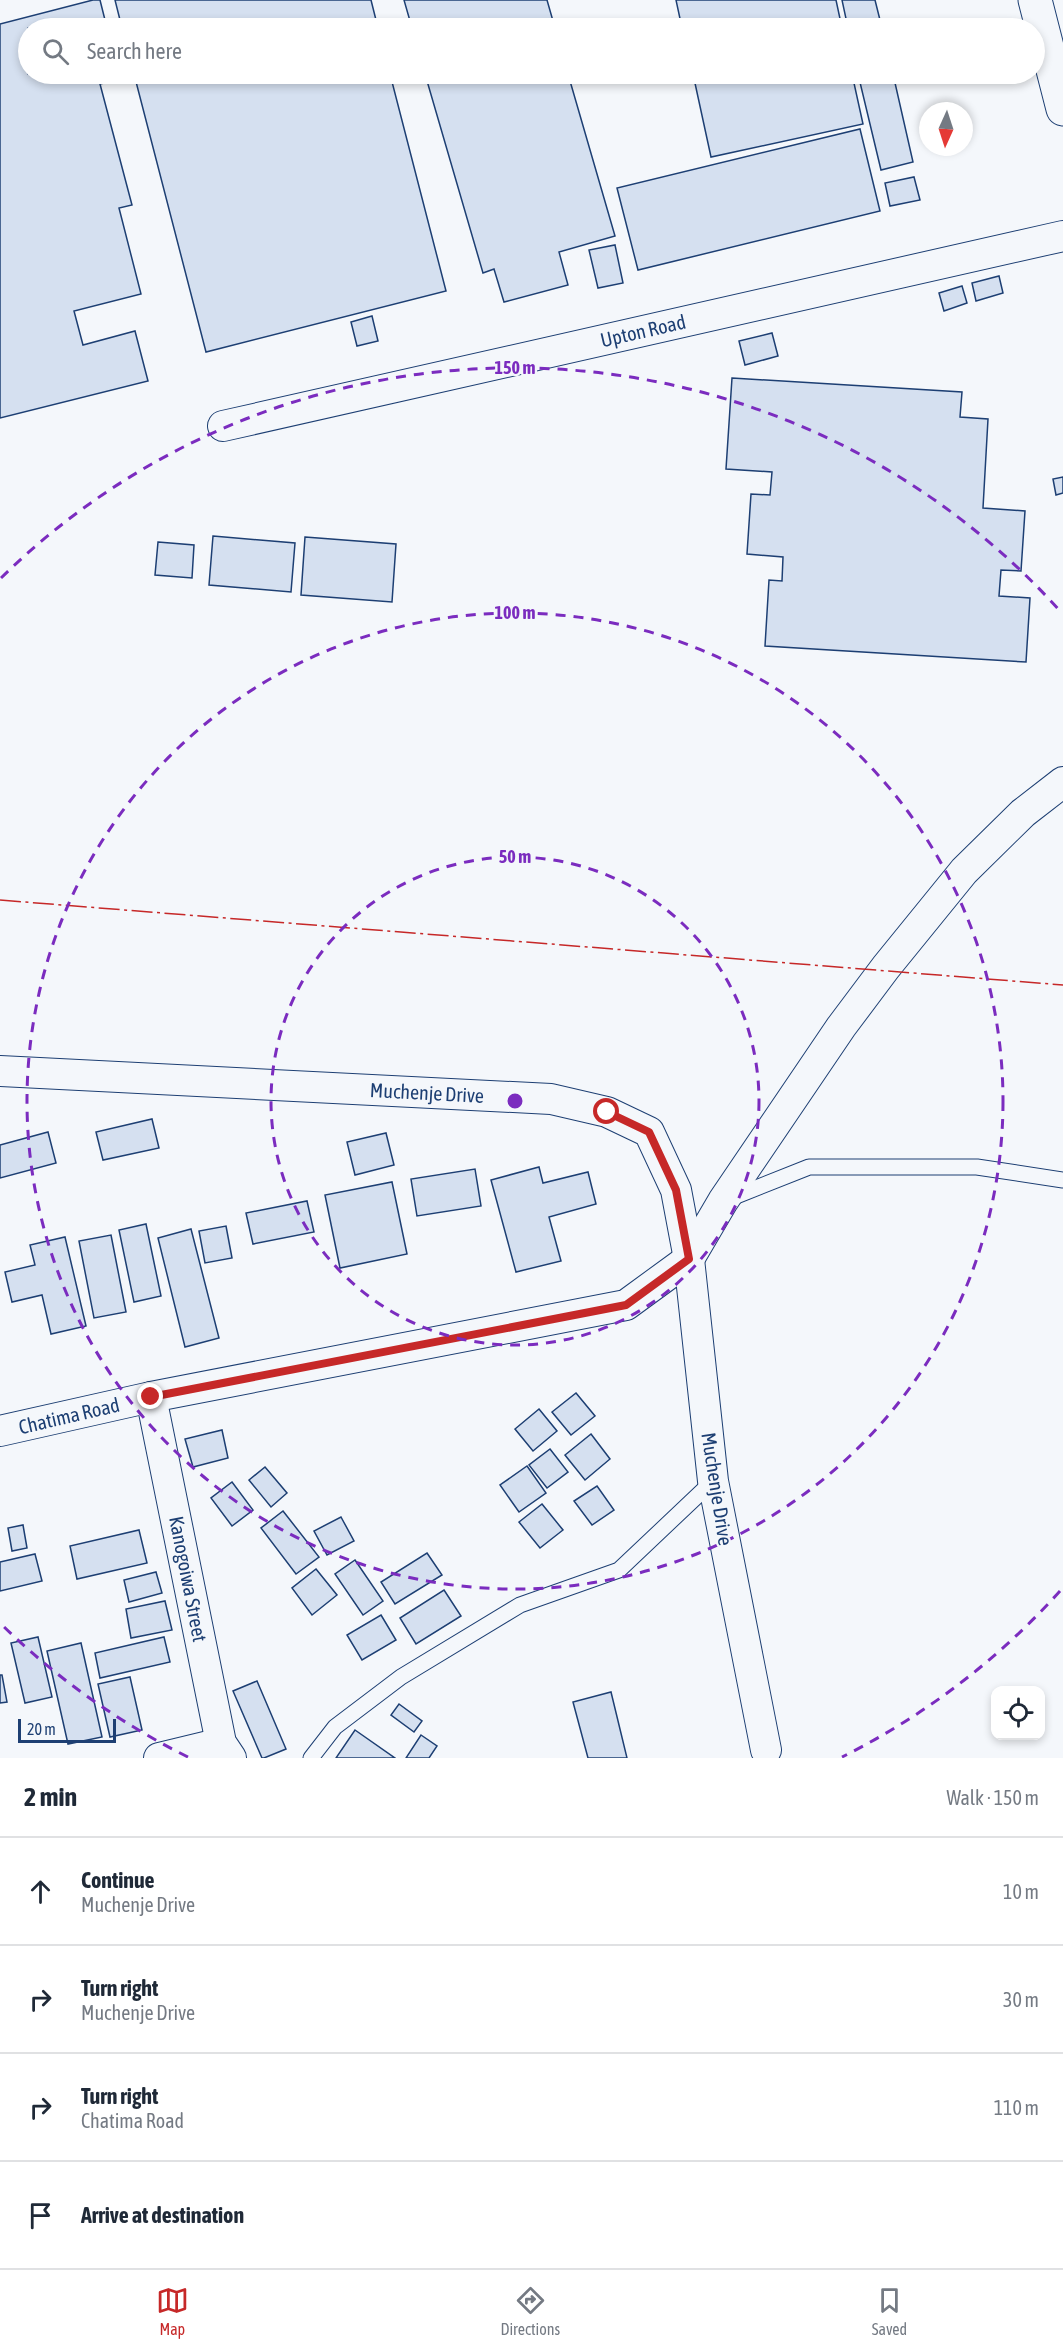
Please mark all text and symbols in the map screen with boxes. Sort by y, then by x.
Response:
search box [18,18,1045,84]
icon: search [39,35,72,68]
text: Search here [87,38,182,64]
north arrow [919,102,973,156]
street label: Upton Road [598,310,688,351]
text: 150 m [495,357,535,378]
text: 100 m [495,602,535,623]
text: 50 m [499,846,531,867]
street label: Muchenje Drive [369,1078,485,1107]
centre of rings [505,1091,525,1111]
route start [593,1098,619,1124]
route end [137,1383,163,1409]
street label: Chatima Road [16,1393,122,1438]
street label: Muchenje Drive [697,1431,738,1547]
street label: Kanogoiwa Street [165,1514,212,1644]
map controls [991,1686,1045,1740]
button: locate [991,1686,1045,1740]
scale bar [18,1716,116,1744]
text: 20 m [27,1720,56,1738]
text: 2 min [24,1782,77,1812]
text: Walk · 150 m [947,1786,1039,1809]
text: Continue [81,1867,155,1893]
icon: ahead [24,1875,57,1908]
text: 10 m [1003,1880,1039,1903]
text: Muchenje Drive [81,1893,195,1916]
text: Turn right [81,1975,158,2001]
icon: right [24,1983,57,2016]
text: 30 m [1003,1988,1039,2011]
text: Muchenje Drive [81,2001,195,2024]
text: Turn right [81,2083,158,2109]
icon: right [24,2091,57,2124]
text: 110 m [994,2096,1039,2119]
text: Chatima Road [81,2109,184,2132]
icon: arrive [24,2199,57,2232]
text: Arrive at destination [81,2202,244,2228]
tab: Map [156,2284,189,2338]
tab: Directions [500,2284,560,2338]
tab: Saved [872,2284,907,2338]

